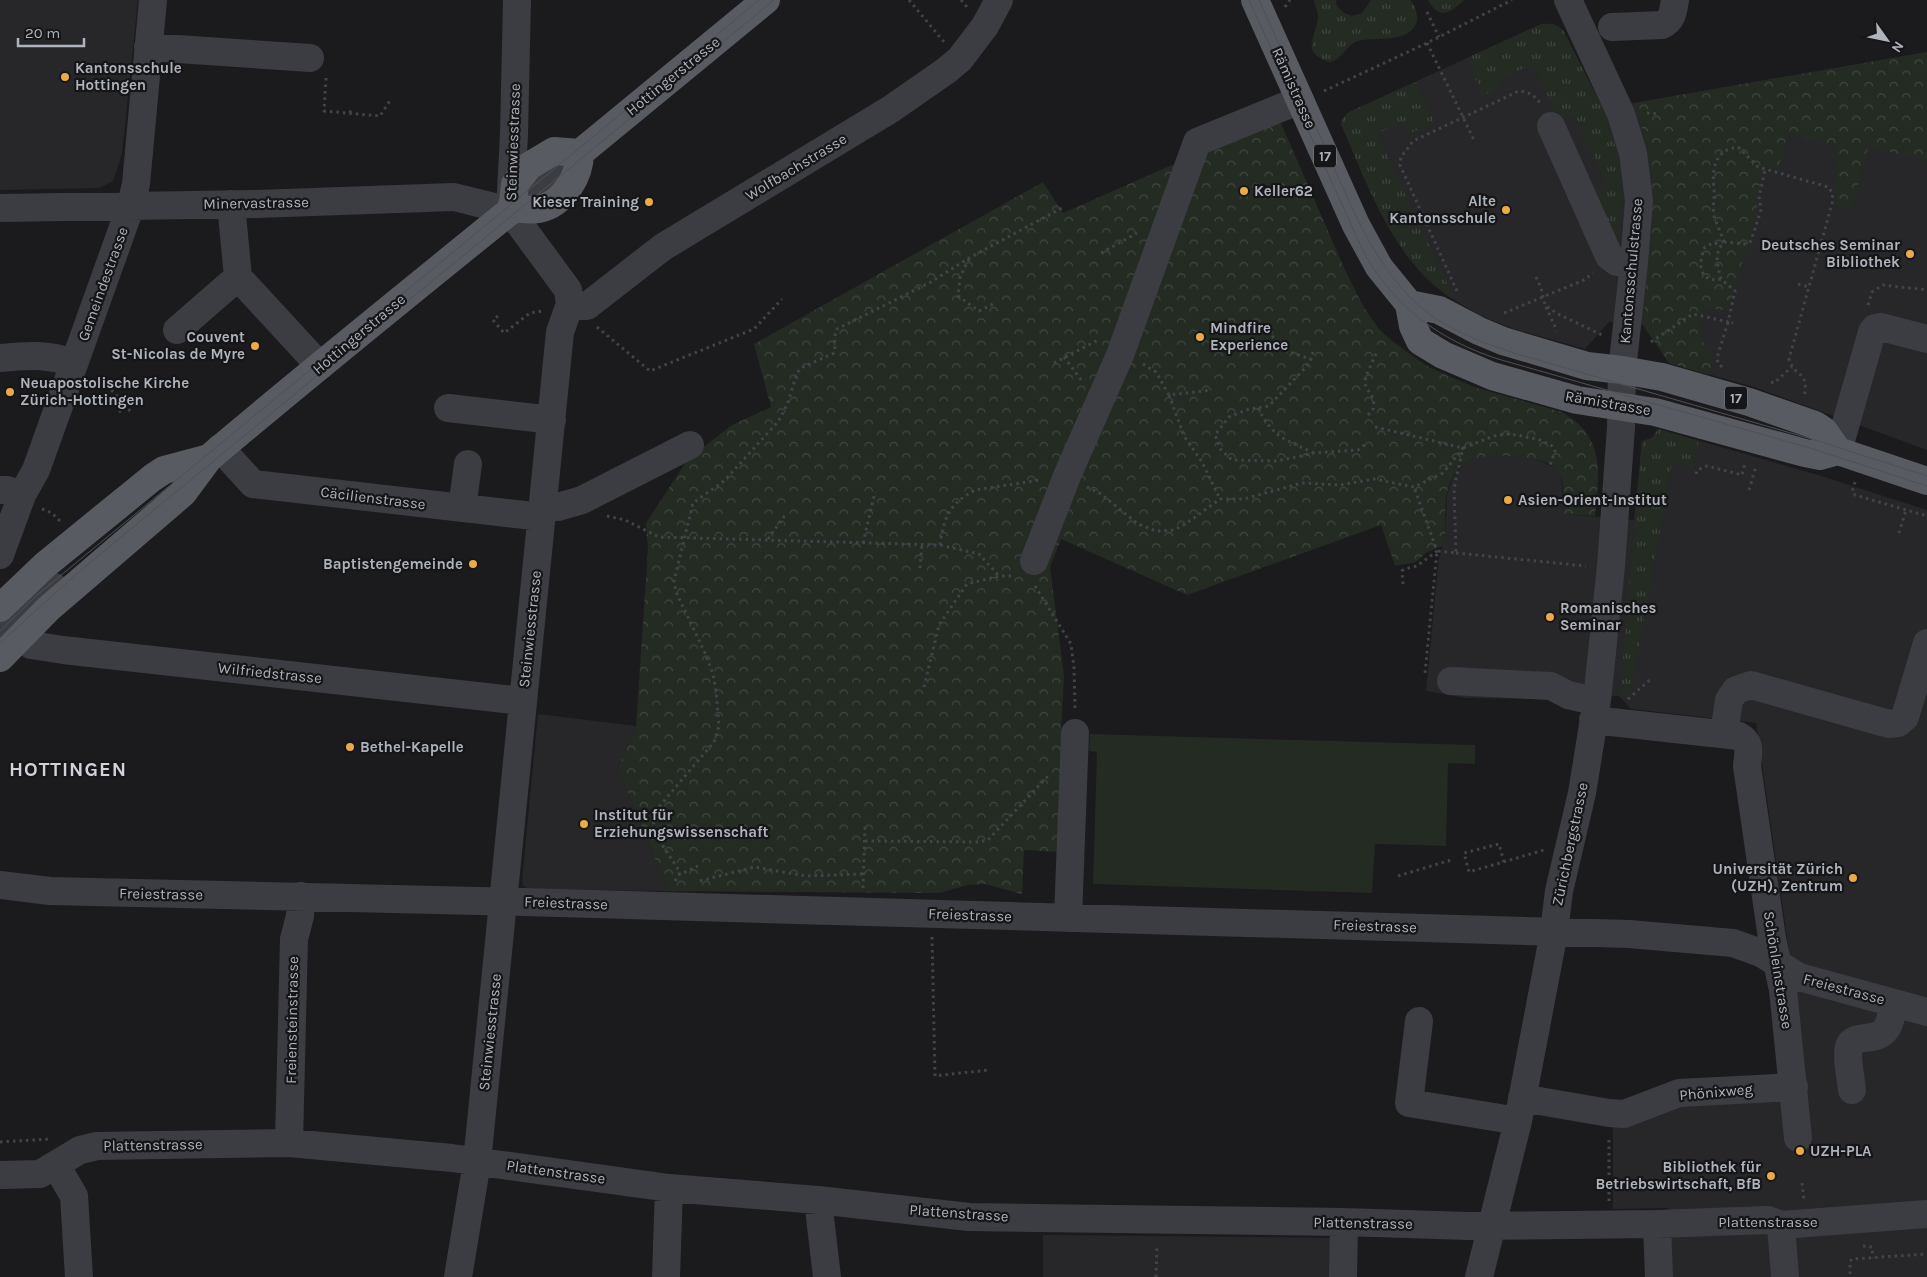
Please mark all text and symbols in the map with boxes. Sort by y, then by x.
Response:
scale bar [18,15,84,47]
north arrow [1862,15,1912,65]
text: 20 m [25,24,60,42]
street label: Hottingerstrasse [623,33,723,119]
text: N [1888,38,1907,56]
street label: Rämistrasse [1268,45,1320,131]
place label: Kantonsschule Hottingen [75,59,182,94]
marker: Kantonsschule Hottingen [59,71,71,83]
street label: Steinwiesstrasse [502,83,524,201]
street label: Wolfbachstrasse [742,130,850,204]
road number: 17 [1314,144,1336,168]
place label: Keller62 [1254,182,1313,200]
marker: Keller62 [1238,185,1250,197]
place label: Alte Kantonsschule [1389,192,1496,227]
street label: Minervastrasse [203,193,309,213]
place label: Kieser Training [532,193,639,211]
marker: Kieser Training [643,196,655,208]
street label: Kantonsschulstrasse [1616,198,1646,344]
marker: Alte Kantonsschule [1500,204,1512,216]
street label: Gemeindestrasse [74,225,132,343]
place label: Deutsches Seminar Bibliothek [1761,236,1900,271]
marker: Deutsches Seminar Bibliothek [1904,248,1916,260]
street label: Hottingerstrasse [309,290,409,378]
place label: Mindfire Experience [1210,319,1288,354]
place label: Couvent St-Nicolas de Myre [111,328,245,363]
marker: Mindfire Experience [1194,331,1206,343]
marker: Couvent St-Nicolas de Myre [249,340,261,352]
place label: Neuapostolische Kirche Zürich-Hottingen [20,374,189,409]
marker: Neuapostolische Kirche Zürich-Hottingen [4,386,16,398]
road number: 17 [1725,386,1747,409]
street label: Rämistrasse [1564,387,1652,419]
street label: Cäcilienstrasse [319,483,427,513]
place label: Asien-Orient-Institut [1518,491,1667,509]
marker: Asien-Orient-Institut [1502,494,1514,506]
place label: Baptistengemeinde [323,555,463,573]
marker: Baptistengemeinde [467,558,479,570]
street label: Steinwiesstrasse [515,570,545,688]
place label: Romanisches Seminar [1560,599,1657,634]
marker: Romanisches Seminar [1544,611,1556,623]
street label: Wilfriedstrasse [217,659,323,687]
place label: Bethel-Kapelle [360,738,464,756]
marker: Bethel-Kapelle [344,741,356,753]
district label: HOTTINGEN [9,758,127,781]
street label: Zürichbergstrasse [1548,781,1592,907]
place label: Institut für Erziehungswissenschaft [594,806,769,841]
marker: Institut für Erziehungswissenschaft [578,818,590,830]
place label: Universität Zürich (UZH), Zentrum [1713,860,1843,895]
marker: Universität Zürich (UZH), Zentrum [1847,872,1859,884]
street label: Freiestrasse [119,884,203,904]
street label: Freiestrasse [524,893,608,913]
street label: Freiestrasse [928,905,1012,925]
street label: Schönleinstrasse [1760,910,1796,1030]
street label: Freiestrasse [1333,916,1417,936]
street label: Freiensteinstrasse [282,956,302,1084]
street label: Freiestrasse [1801,969,1887,1009]
street label: Steinwiesstrasse [475,973,505,1091]
street label: Phönixweg [1678,1080,1754,1104]
street label: Plattenstrasse [103,1135,203,1155]
place label: UZH-PLA [1810,1142,1872,1160]
marker: UZH-PLA [1794,1145,1806,1157]
street label: Plattenstrasse [505,1156,607,1188]
place label: Bibliothek für Betriebswirtschaft, BfB [1595,1158,1761,1193]
marker: Bibliothek für Betriebswirtschaft, BfB [1765,1170,1777,1182]
street label: Plattenstrasse [909,1201,1009,1225]
street label: Plattenstrasse [1313,1213,1413,1233]
street label: Plattenstrasse [1718,1213,1818,1231]

